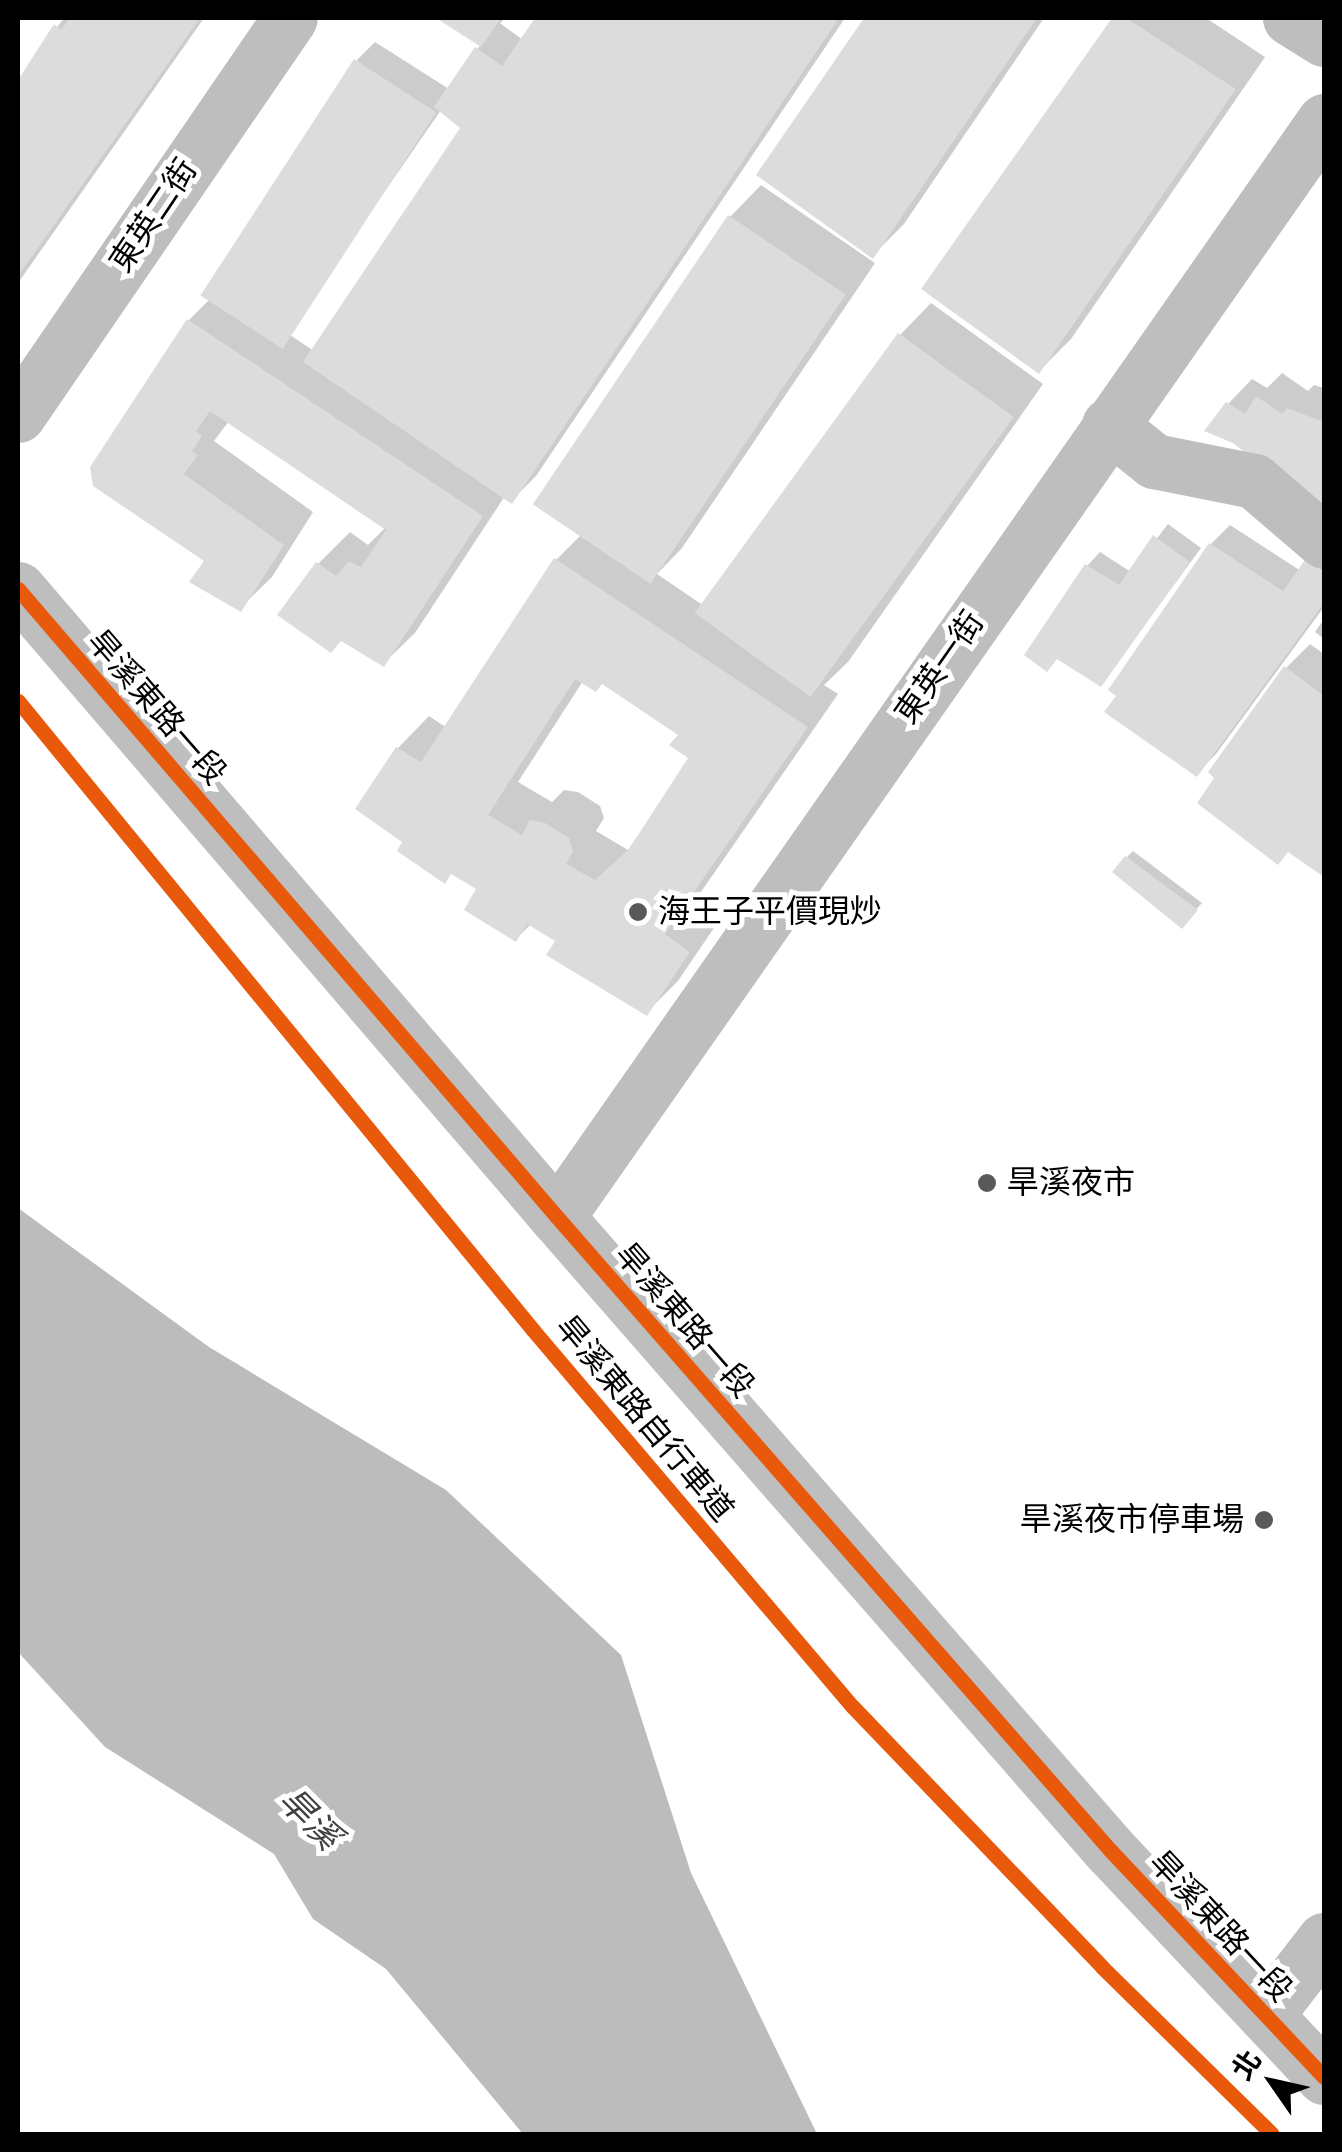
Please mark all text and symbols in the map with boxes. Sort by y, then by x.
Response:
street label: 東英二街 [102,152,206,280]
street label: 東英一街 [888,605,992,731]
street label: 旱溪東路一段 [79,623,233,793]
place label: 海王子平價現炒 [658,893,882,931]
marker: 海王子平價現炒 [627,901,649,923]
place label: 旱溪夜市 [1007,1164,1135,1202]
marker: 旱溪夜市 [976,1172,998,1194]
street label: 旱溪東路一段 [607,1236,761,1406]
street label: 旱溪東路自行車道 [547,1309,741,1529]
place label: 旱溪夜市停車場 [1020,1501,1244,1539]
marker: 旱溪夜市停車場 [1253,1509,1275,1531]
water label: 旱溪 [269,1779,349,1859]
street label: 旱溪東路一段 [1140,1844,1300,2010]
north arrow [1222,2032,1322,2132]
text: 北 [1223,2042,1272,2088]

